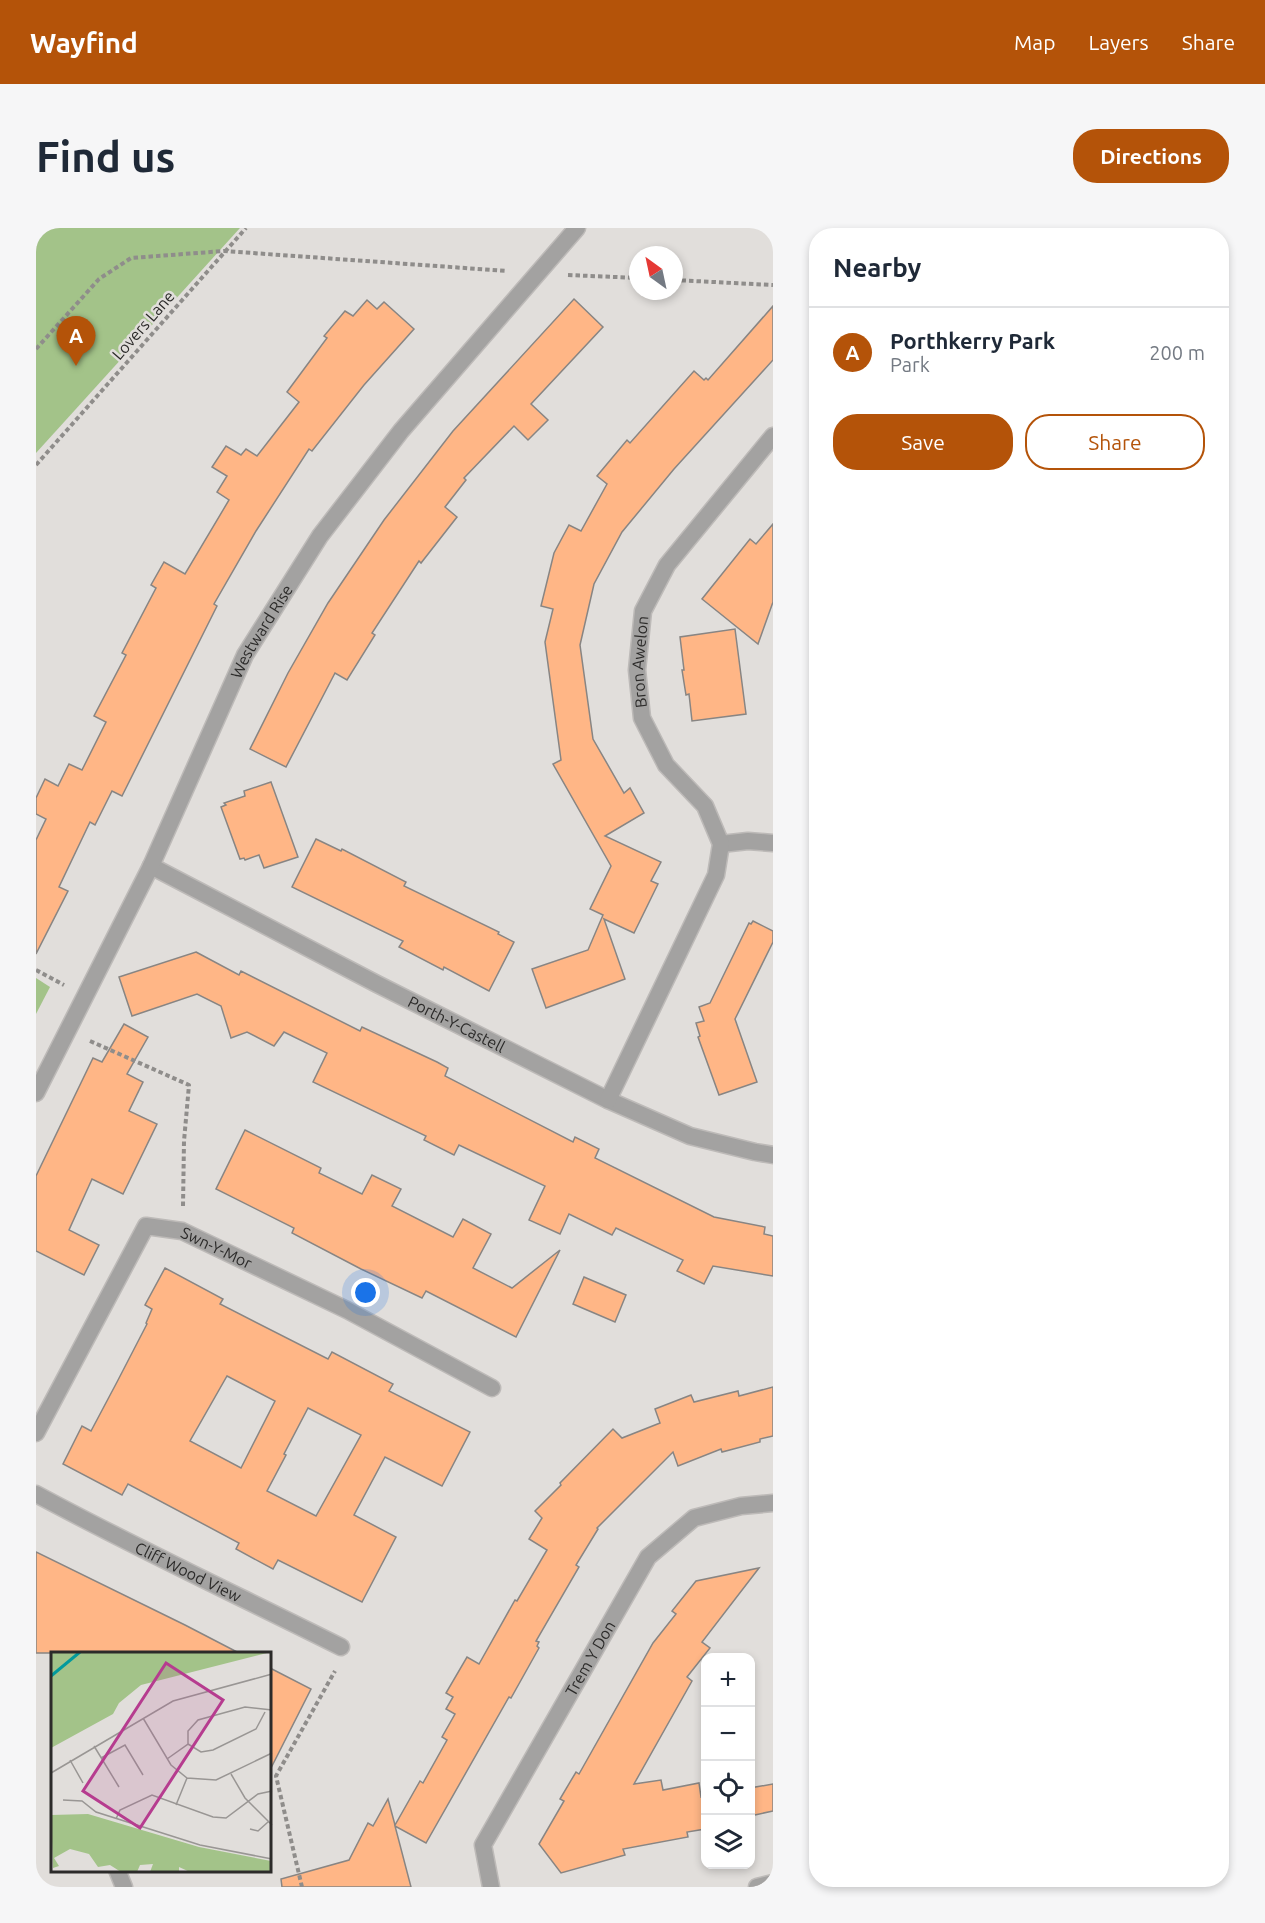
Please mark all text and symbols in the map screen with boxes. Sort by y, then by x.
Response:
text: Wayfind [30,27,138,58]
text: Map [1014,30,1055,54]
text: Layers [1088,30,1149,54]
text: Share [1182,30,1235,54]
button: Directions [1073,129,1229,183]
text: Find us [36,133,175,180]
north arrow [629,246,683,300]
text: Nearby [833,253,921,282]
street label: Lovers Lane [108,287,178,363]
pin: A [56,316,96,366]
text: Porthkerry Park [890,328,1055,353]
text: A [845,341,860,364]
text: 200 m [1149,341,1205,364]
text: Park [890,353,930,376]
button: Save [833,414,1013,470]
button: Share [1025,414,1205,470]
street label: Westward Rise [227,581,296,681]
street label: Bron Awelon [628,615,651,709]
street label: Porth-Y-Castell [405,992,508,1056]
street label: Swn-Y-Mor [178,1223,255,1272]
your location [351,1278,380,1307]
street label: Cliff Wood View [132,1538,245,1606]
street label: Trem Y Don [561,1618,619,1699]
inset map [51,1652,272,1872]
map controls [701,1653,755,1869]
button: + [701,1653,755,1707]
button: − [701,1707,755,1761]
button: locate [701,1761,755,1815]
button: layers [701,1815,755,1869]

